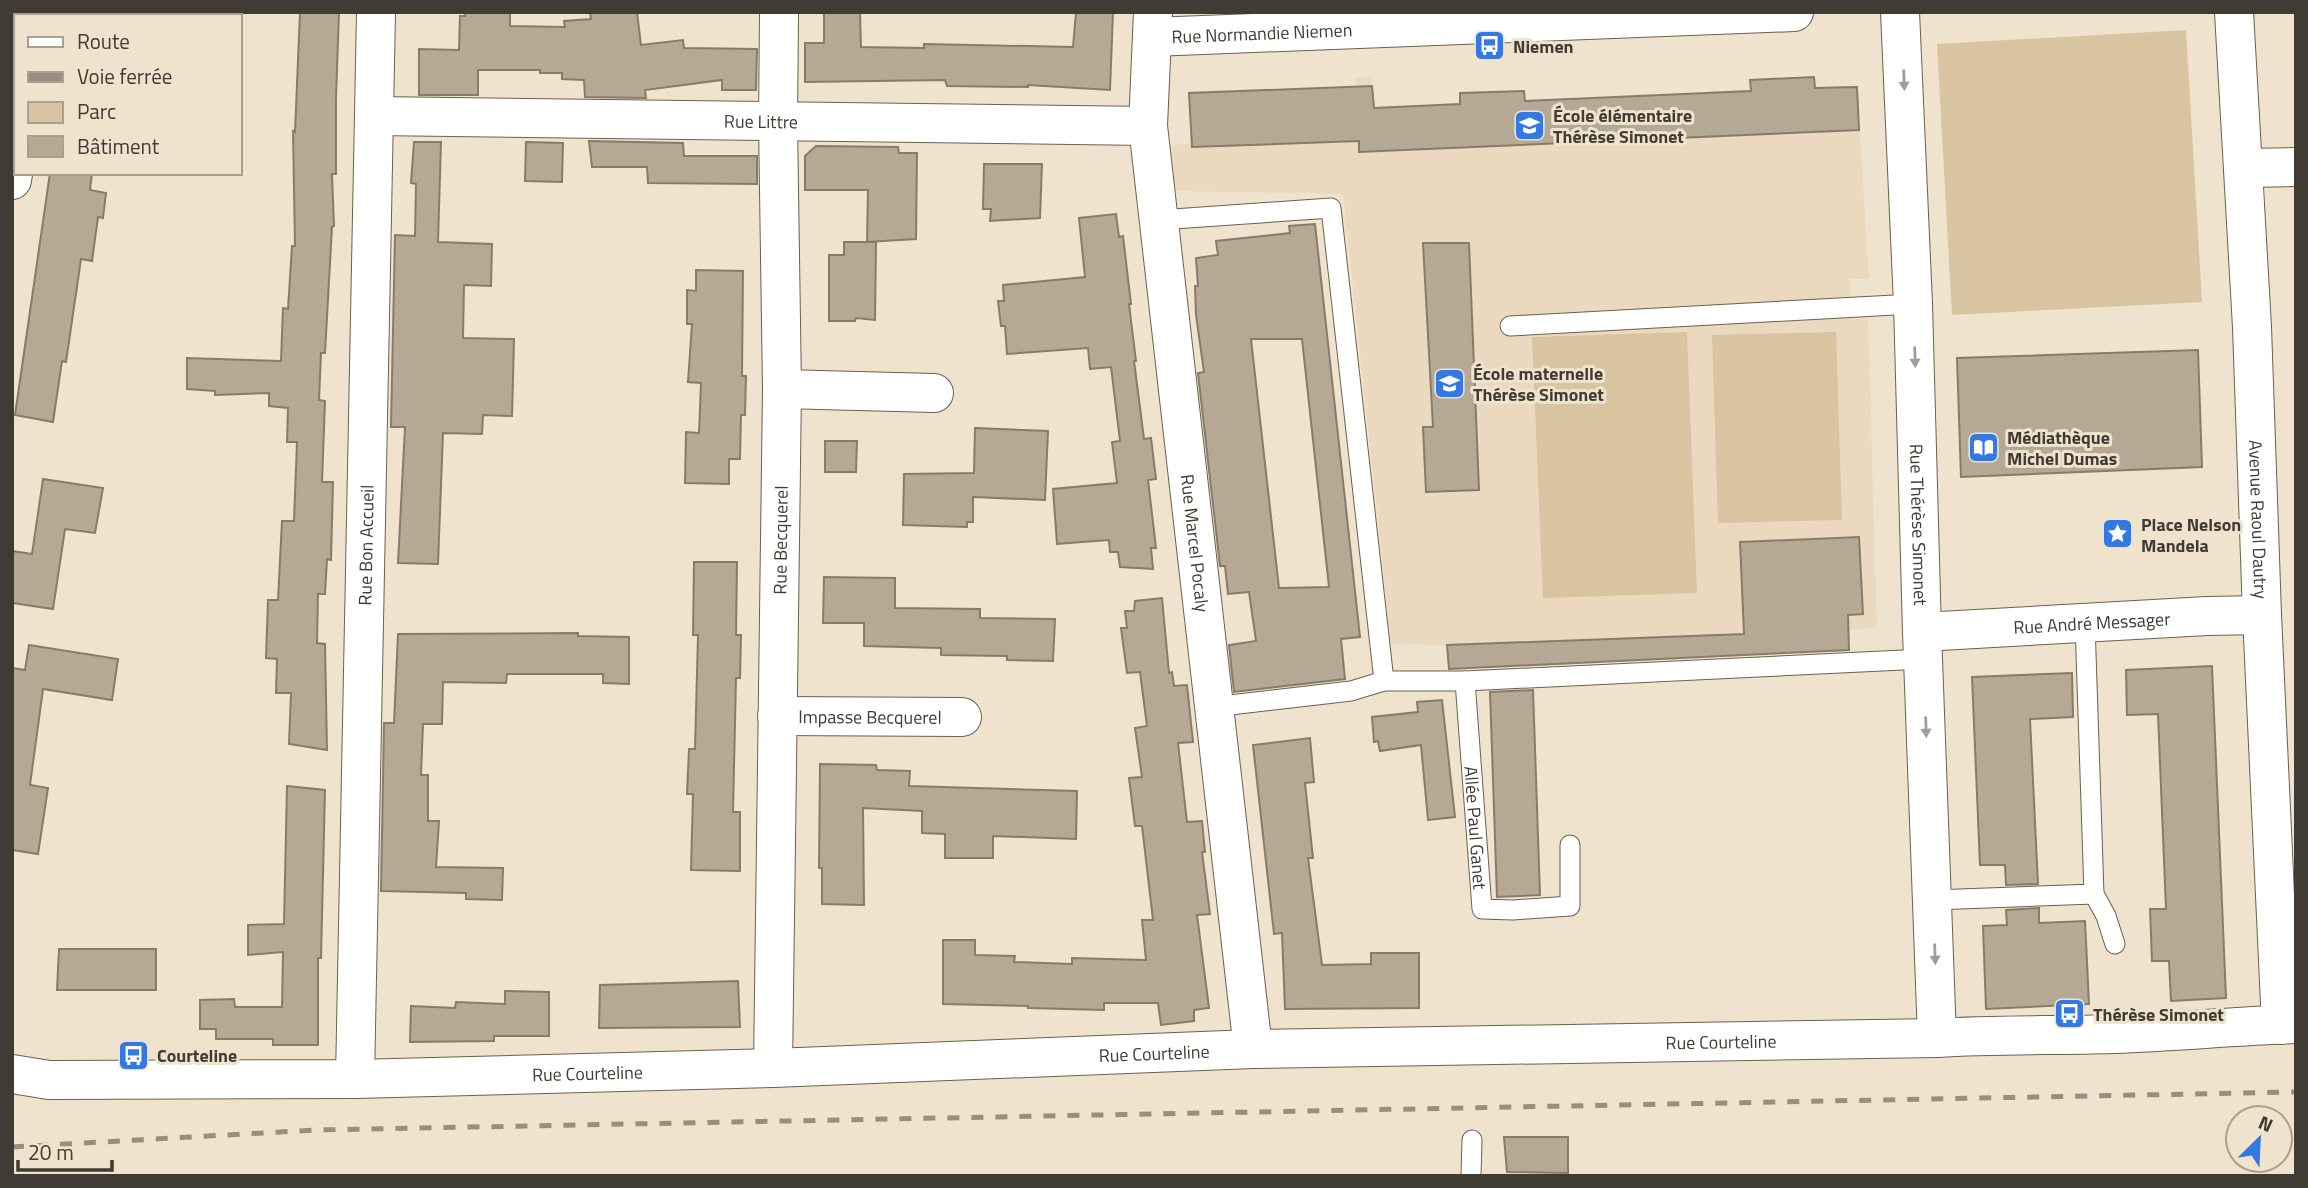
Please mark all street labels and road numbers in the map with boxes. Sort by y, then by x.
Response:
street label: Rue Normandie Niemen [1171,16,1353,50]
street label: Rue Littre [724,107,798,135]
street label: Avenue Raoul Dautry [2242,439,2275,600]
street label: Rue Thérèse Simonet [1903,443,1935,607]
street label: Rue Marcel Pocaly [1174,473,1217,614]
street label: Rue Bon Accueil [351,484,380,606]
street label: Rue Becquerel [766,485,794,595]
street label: Rue André Messager [2012,605,2171,640]
street label: Impasse Becquerel [798,703,942,730]
street label: Allée Paul Ganet [1458,765,1494,891]
street label: Rue Courteline [1665,1027,1777,1056]
street label: Rue Courteline [1098,1037,1210,1069]
street label: Rue Courteline [532,1058,643,1088]

